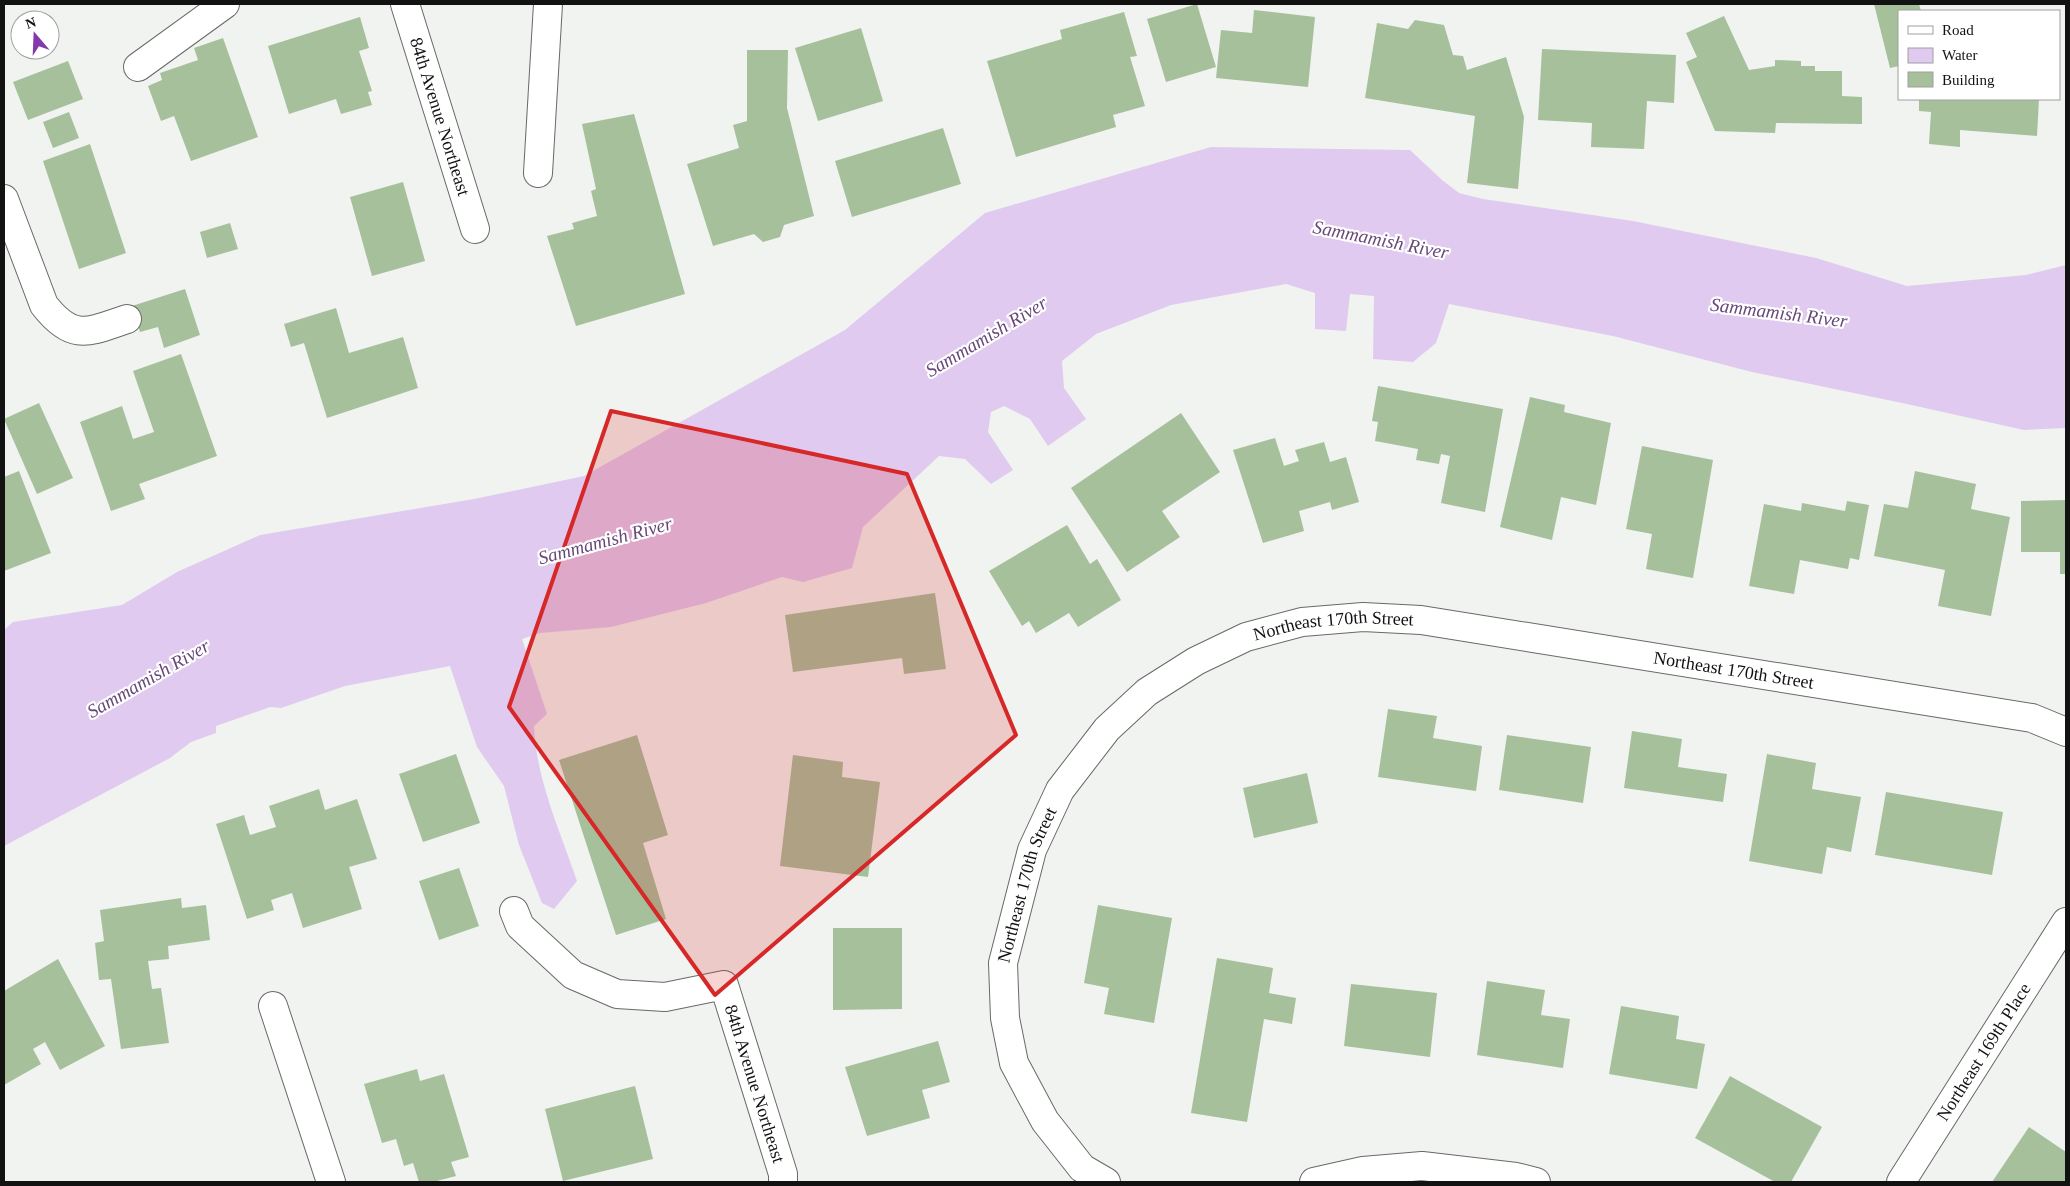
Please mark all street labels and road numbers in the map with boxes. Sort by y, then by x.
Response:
street label: 84th Avenue Northeast [406,35,474,198]
street label: Northeast 170th Street [1251,607,1414,645]
street label: Northeast 170th Street [1652,647,1815,693]
street label: Northeast 170th Street [993,804,1061,965]
street label: Northeast 169th Place [1932,979,2035,1124]
street label: 84th Avenue Northeast [721,1002,789,1165]

